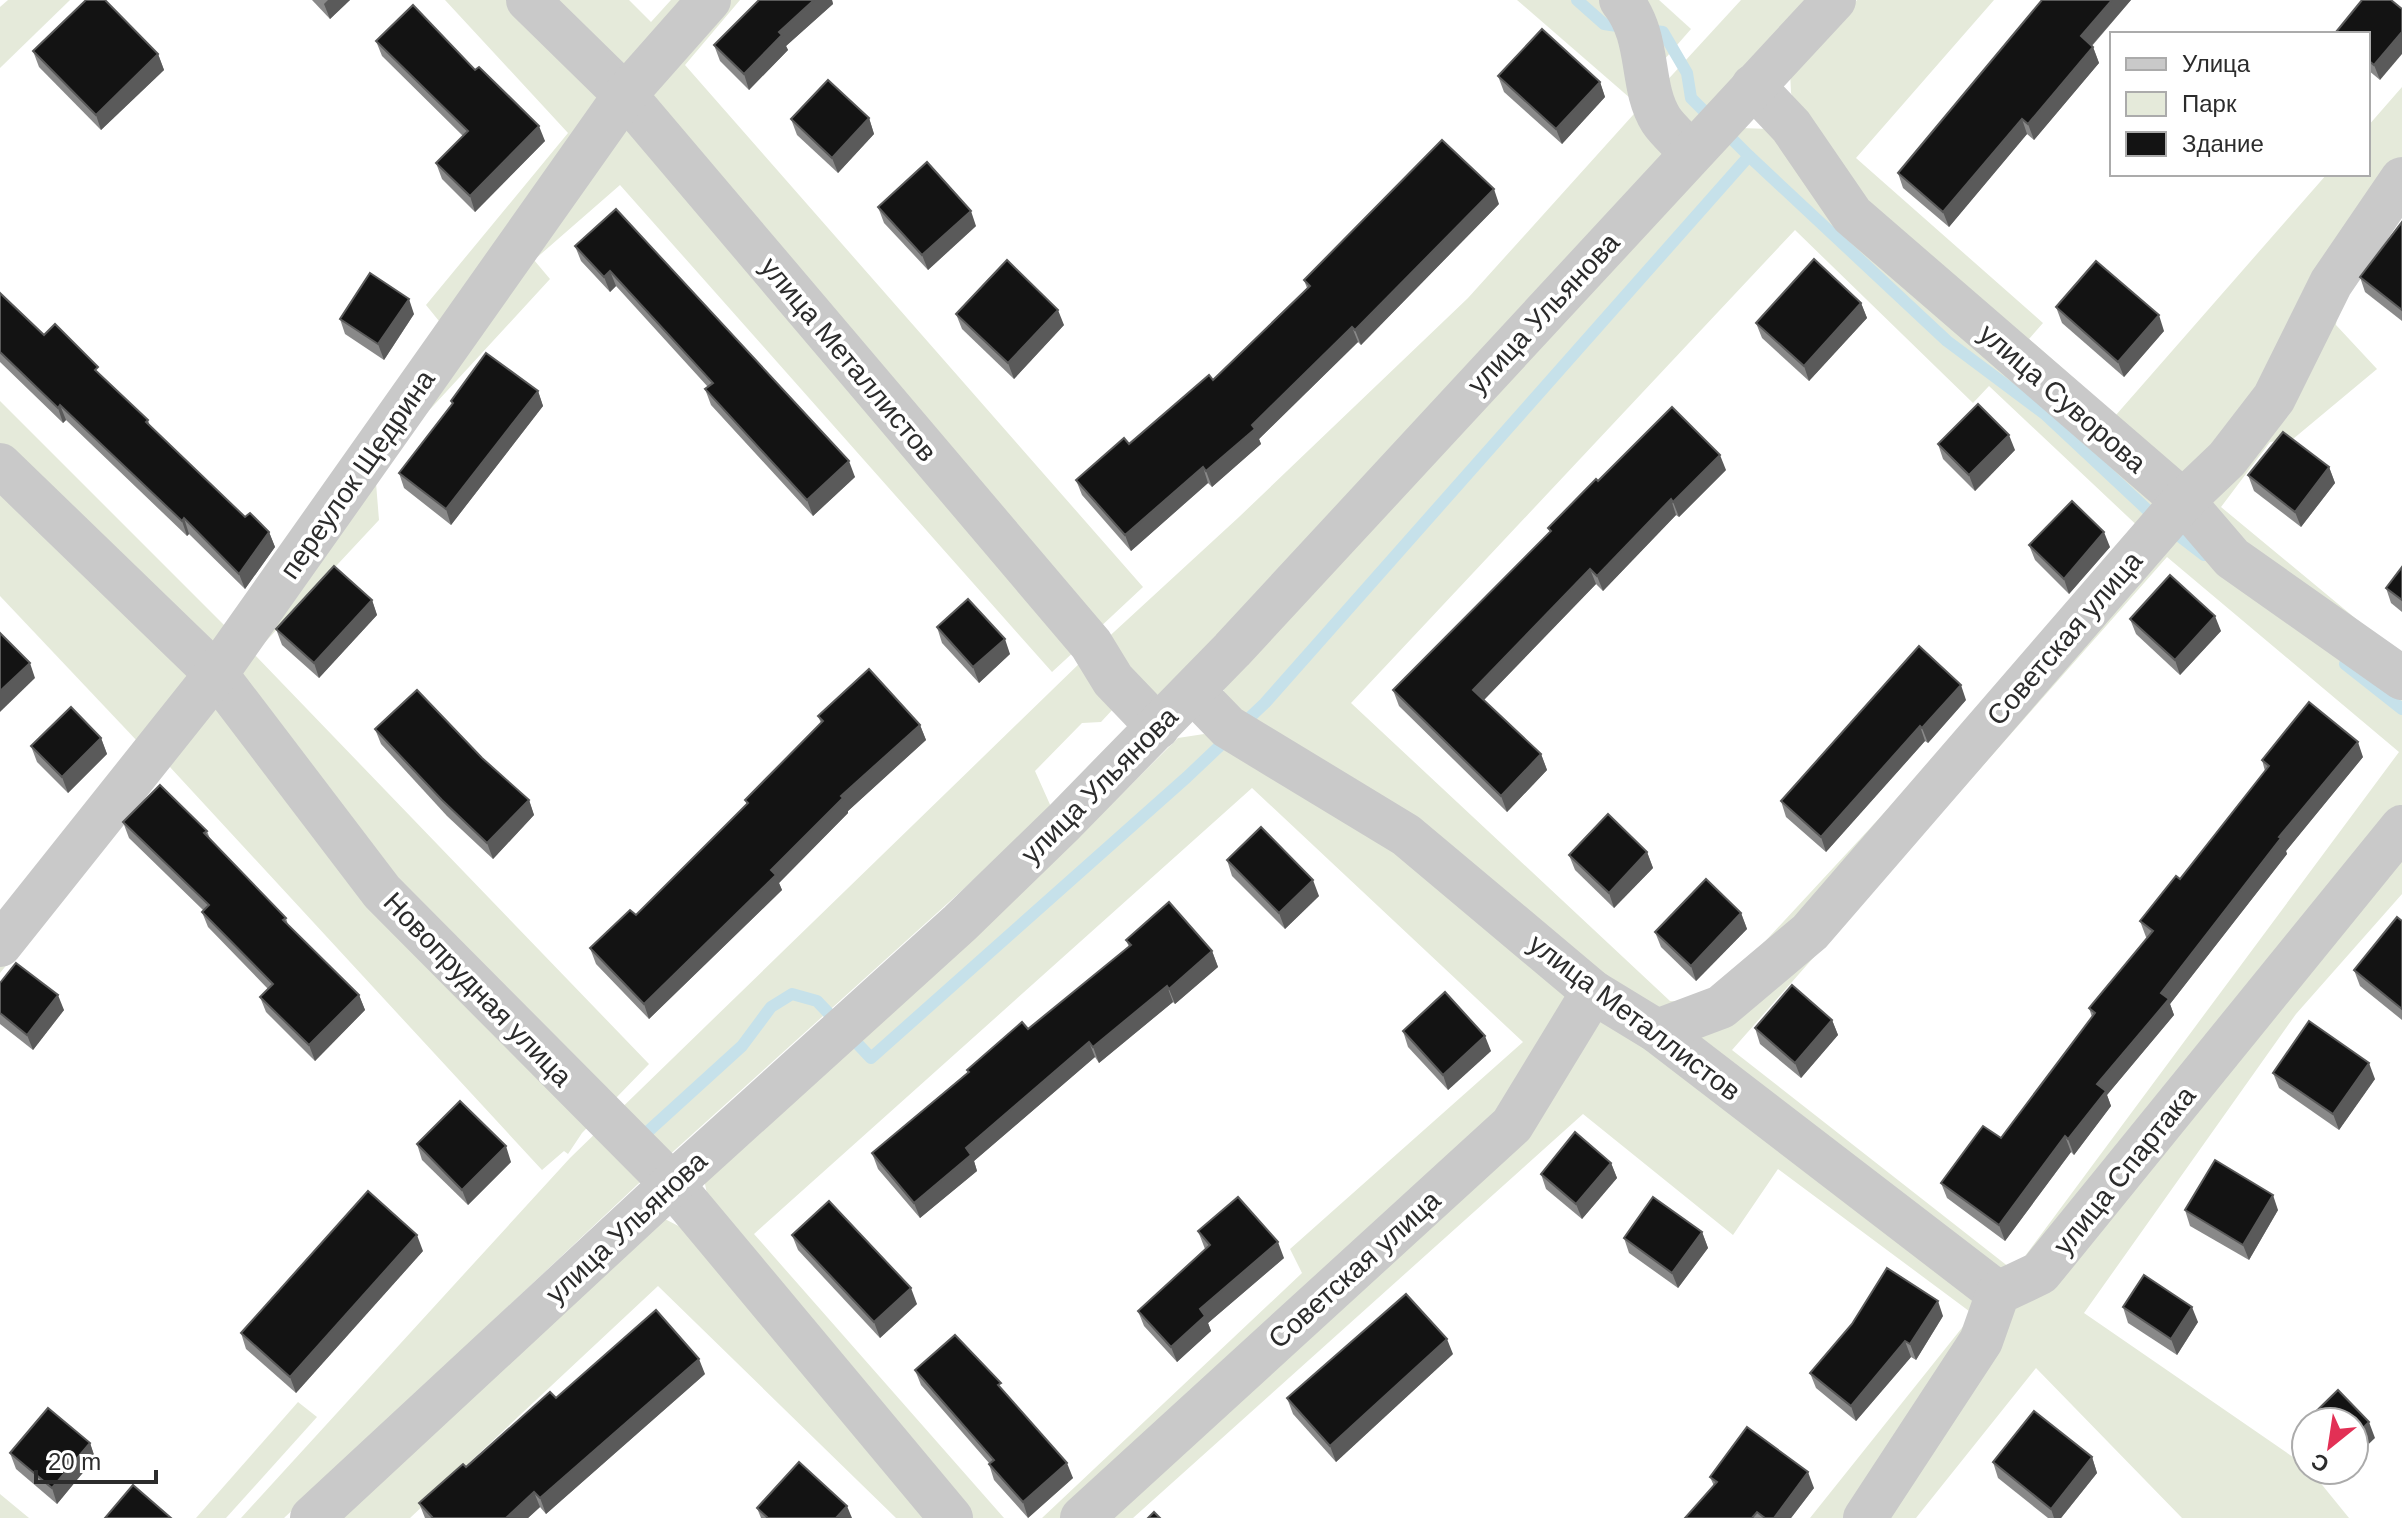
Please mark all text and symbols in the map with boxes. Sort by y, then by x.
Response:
legend [2110,32,2370,176]
text: Улица [2182,50,2251,77]
text: Парк [2182,90,2237,117]
text: Здание [2182,130,2264,157]
street label: улица Ульянова [1461,226,1626,400]
street label: улица Металлистов [754,251,943,467]
street label: улица Суворова [1973,318,2153,479]
street label: переулок Щедрина [274,364,441,584]
street label: Советская улица [1981,545,2148,731]
street label: улица Ульянова [1015,701,1184,870]
street label: Новопрудная улица [377,886,578,1093]
street label: улица Металлистов [1523,928,1746,1107]
street label: улица Спартака [2047,1080,2202,1261]
street label: улица Ульянова [540,1145,713,1310]
street label: Советская улица [1262,1184,1447,1354]
north arrow [2290,1406,2370,1486]
scale bar [36,1434,156,1484]
text: 20 m [48,1448,101,1475]
text: С [2307,1448,2333,1478]

